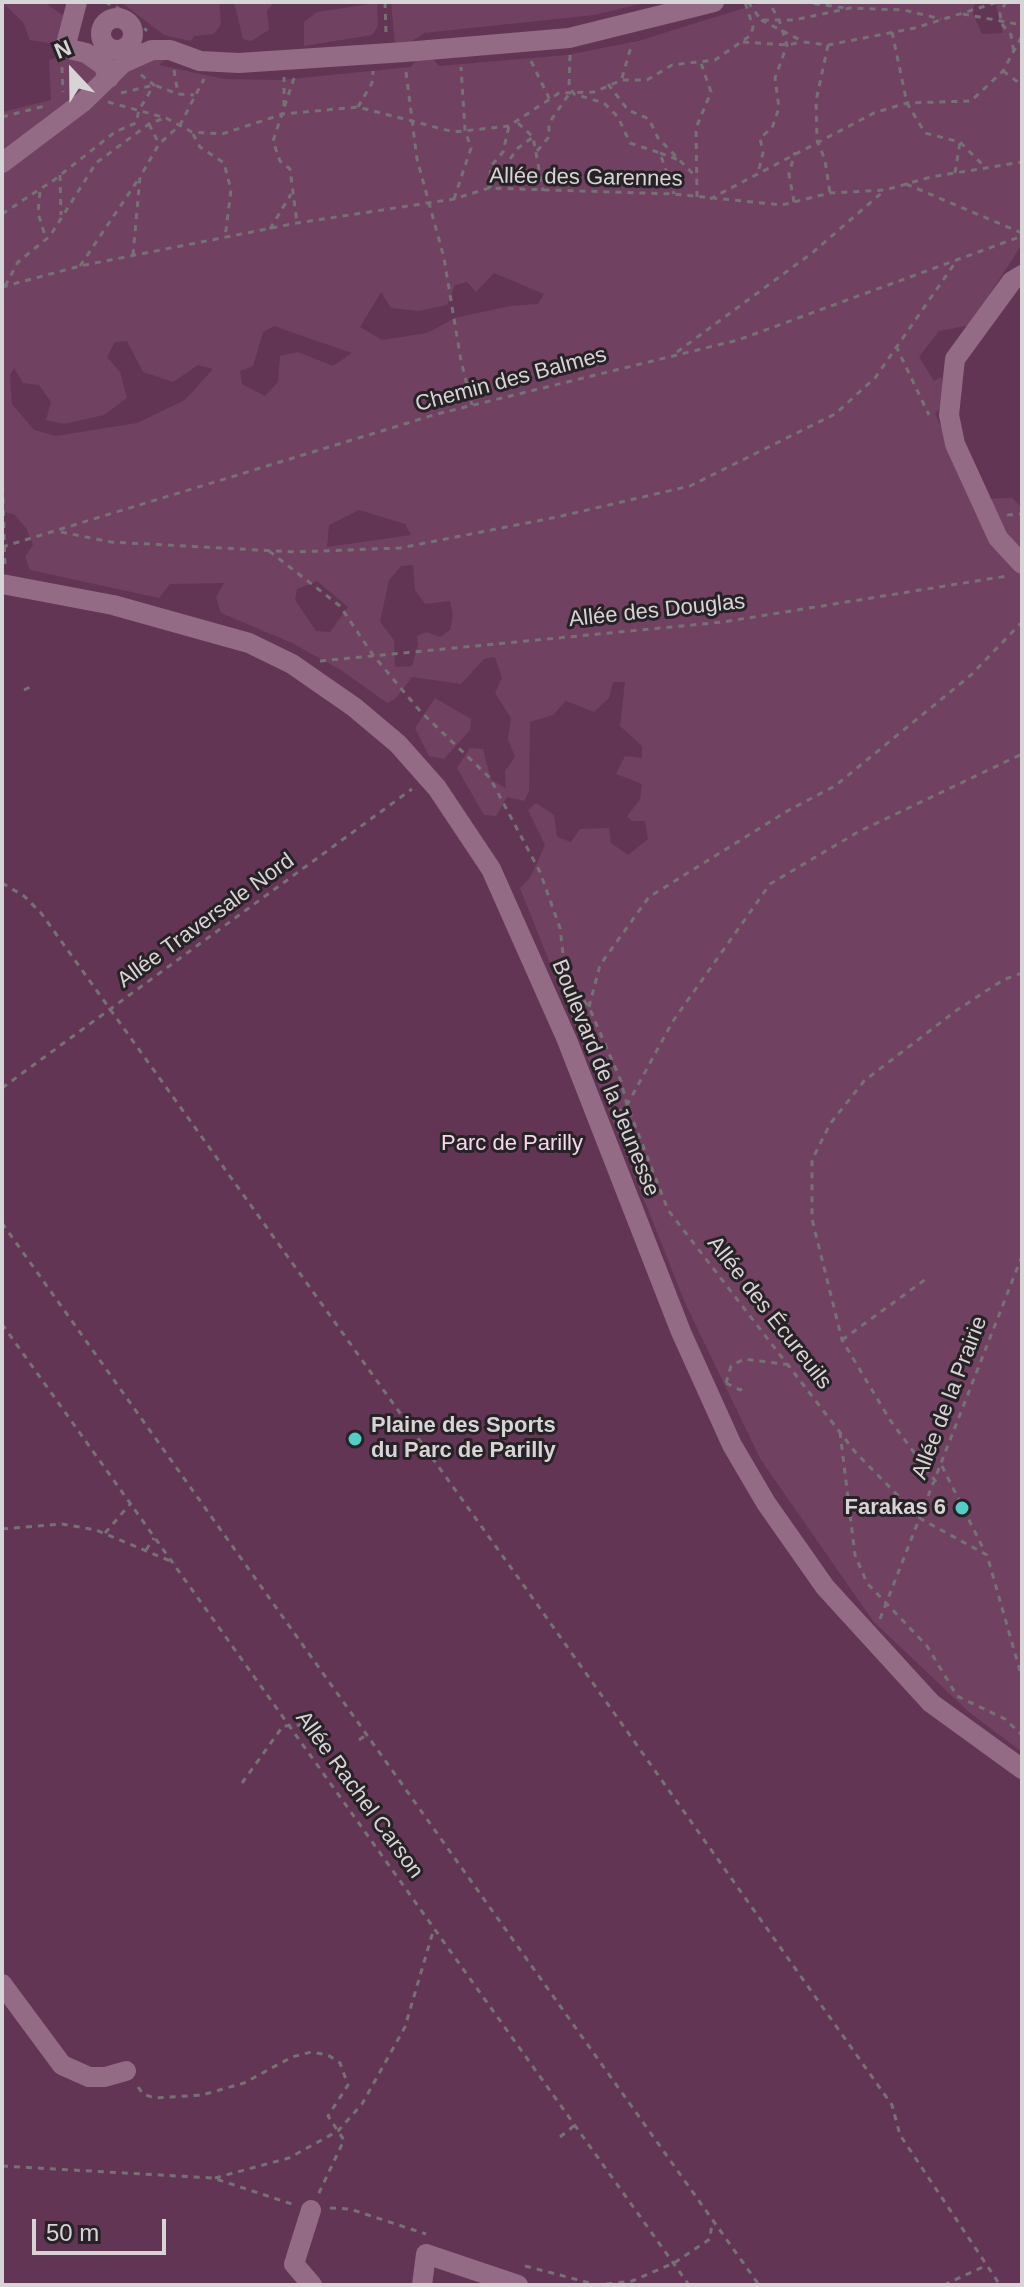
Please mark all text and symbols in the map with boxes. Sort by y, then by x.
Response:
north arrow [32,32,112,112]
text: N [51,35,75,64]
street label: Allée des Garennes [489,163,683,193]
street label: Chemin des Balmes [413,342,609,418]
street label: Allée des Douglas [567,589,747,633]
street label: Allée Traversale Nord [113,848,299,994]
street label: Boulevard de la Jeunesse [545,956,665,1200]
park label: Parc de Parilly [441,1131,583,1157]
street label: Allée des Écureuils [701,1231,837,1395]
street label: Allée de la Prairie [907,1313,993,1483]
place label: Plaine des Sports du Parc de Parilly [371,1413,556,1464]
marker: Plaine des Sports du Parc de Parilly [346,1430,364,1448]
place label: Farakas 6 [844,1495,946,1521]
marker: Farakas 6 [953,1499,971,1517]
street label: Allée Rachel Carson [289,1706,429,1884]
scale bar [36,2203,170,2253]
text: 50 m [46,2219,99,2246]

